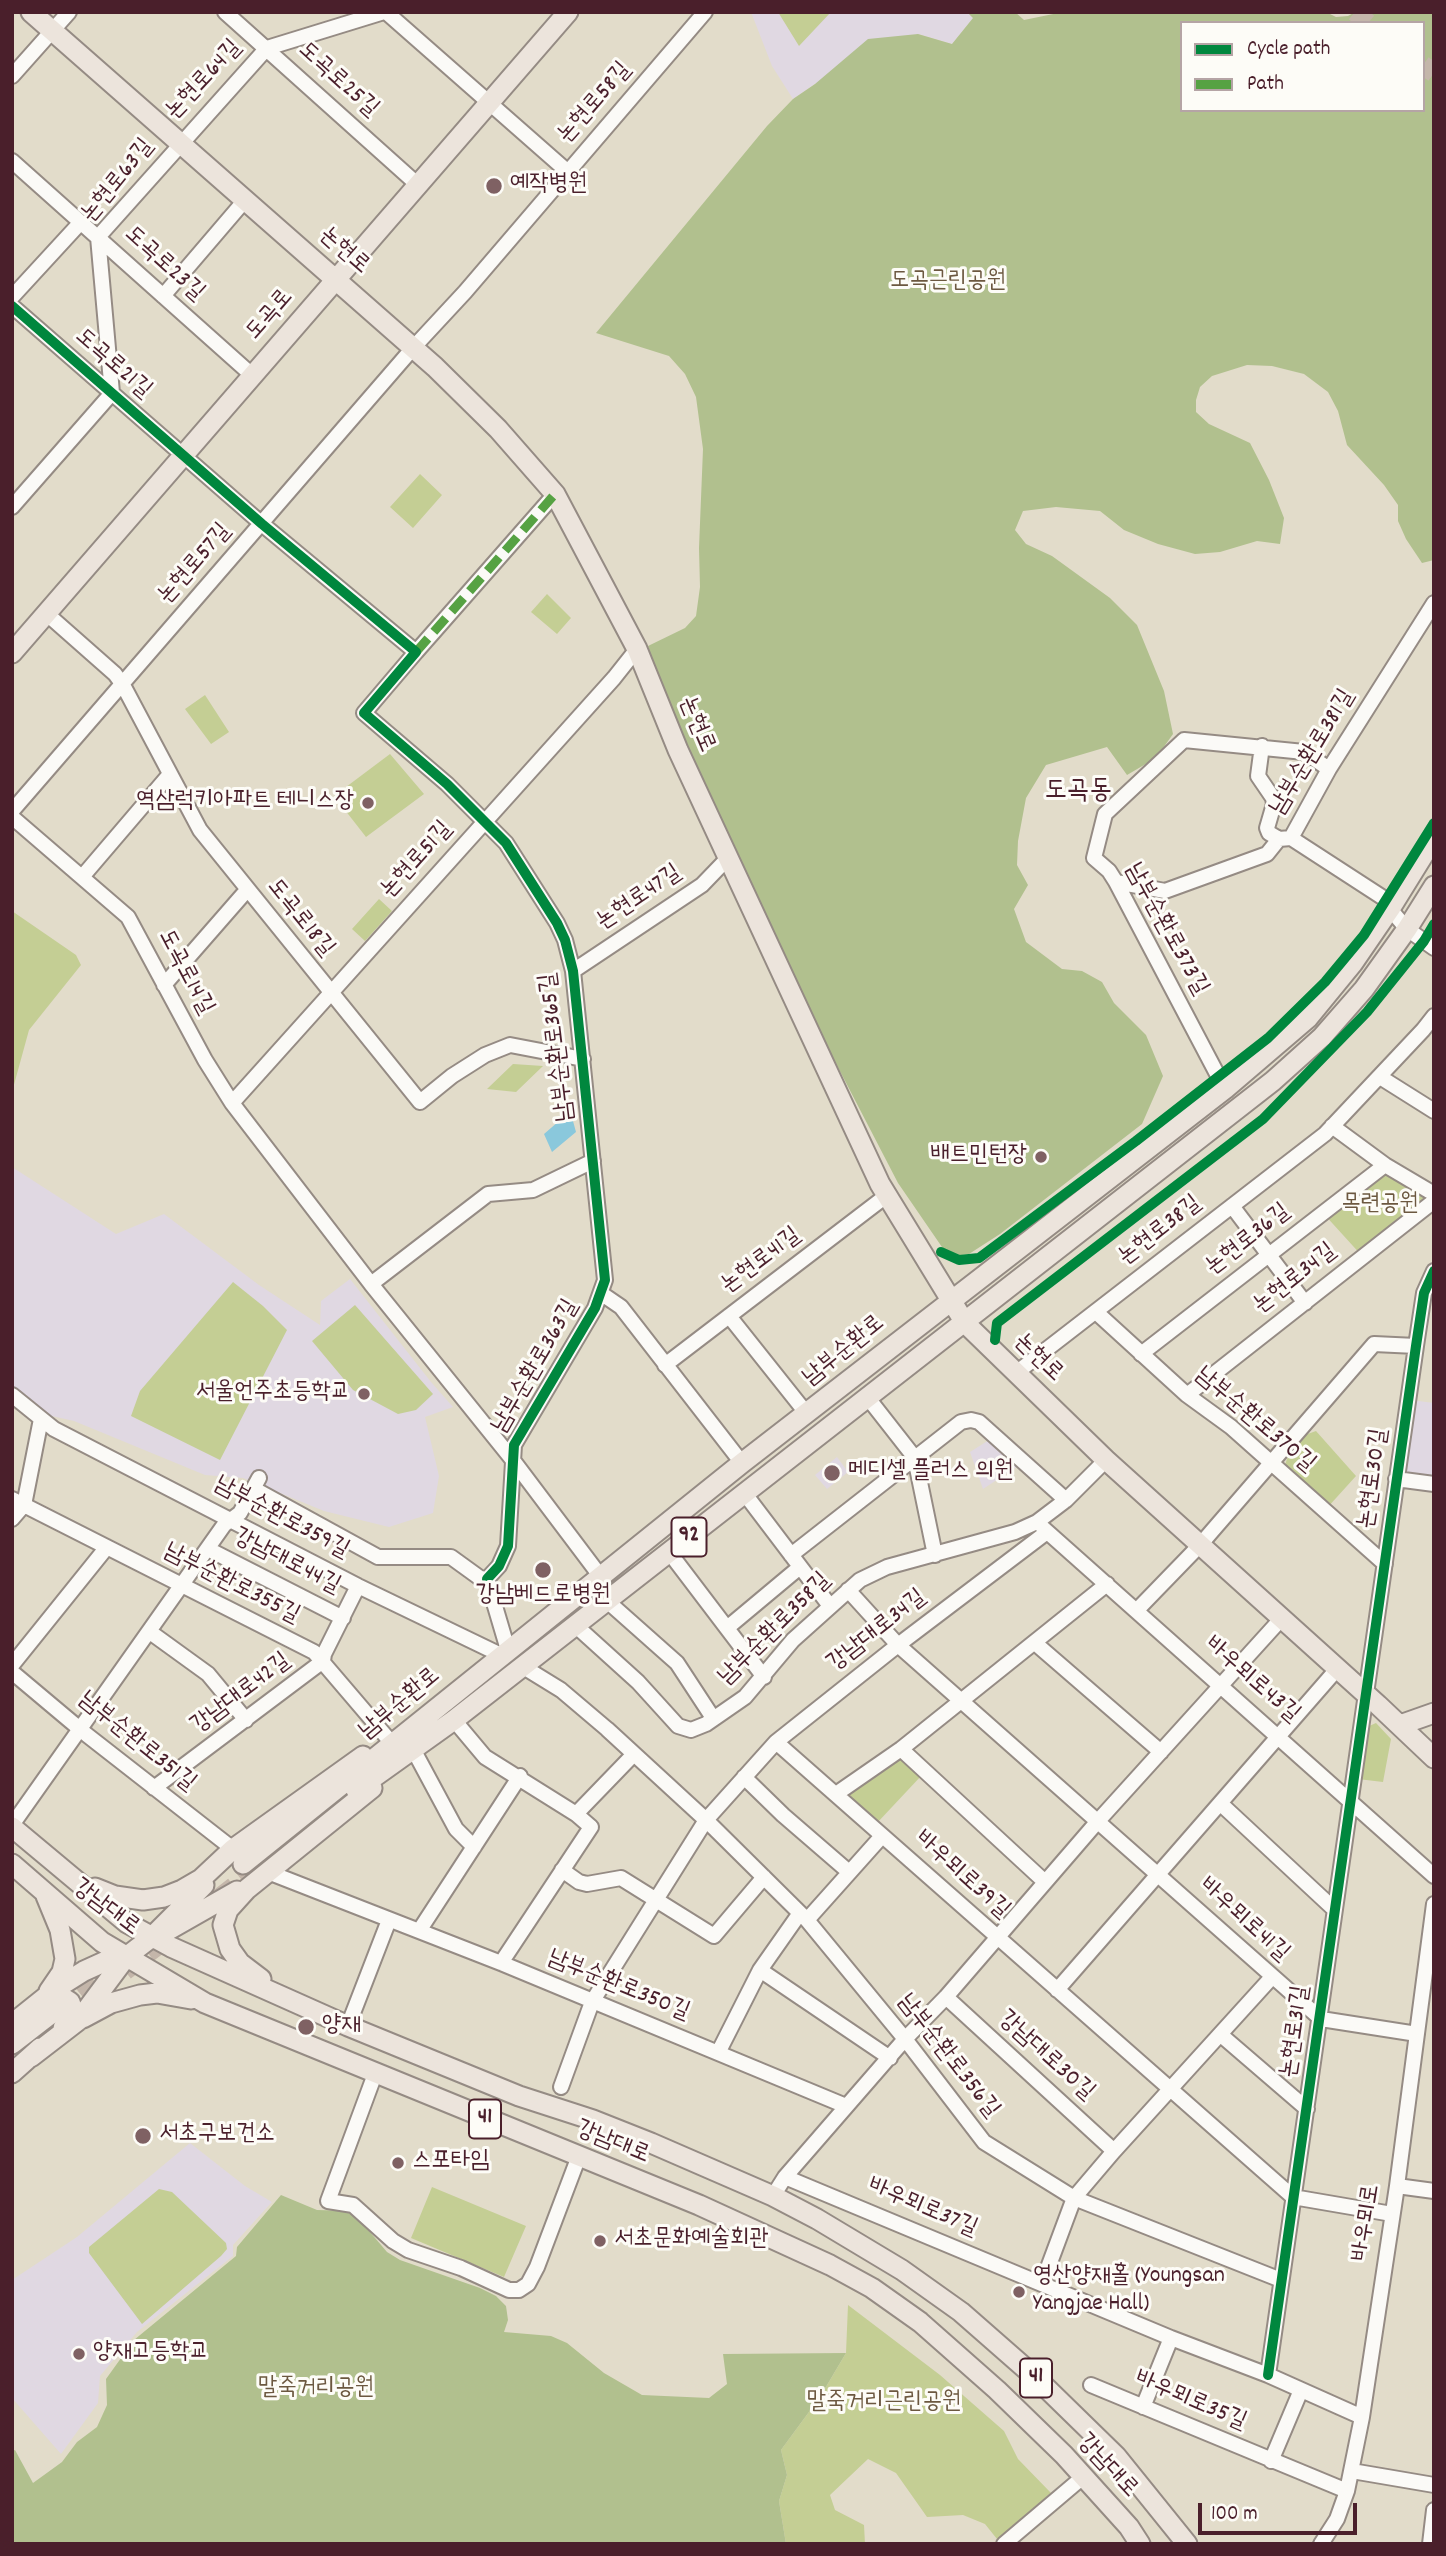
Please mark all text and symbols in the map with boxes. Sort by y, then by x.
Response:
legend [1180,21,1425,112]
street label: 논현로64길 [161,35,249,127]
text: Cycle path [1247,35,1330,65]
street label: 도곡로25길 [291,37,383,125]
street label: 논현로58길 [553,58,639,150]
text: Path [1247,70,1284,100]
street label: 논현로63길 [76,134,162,230]
place label: 예작병원 [510,172,587,200]
marker: 예작병원 [484,176,504,196]
street label: 도곡로23길 [117,221,209,309]
street label: 논현로 [312,222,374,282]
park label: 도곡근린공원 [890,269,1006,297]
street label: 도곡로 [241,285,301,347]
street label: 도곡로21길 [67,324,157,406]
street label: 논현로57길 [153,519,239,611]
street label: 남부순환로381길 [1265,685,1363,821]
street label: 논현로 [670,693,720,757]
district label: 도곡동 [1044,776,1112,810]
place label: 역삼럭키아파트 테니스장 [136,789,354,817]
marker: 역삼럭키아파트 테니스장 [360,795,376,811]
street label: 논현로51길 [376,817,460,905]
street label: 남부순환로373길 [1117,859,1213,1001]
street label: 논현로47길 [592,860,688,938]
street label: 도곡로18길 [259,874,339,964]
street label: 도곡로14길 [150,925,218,1021]
street label: 남부순환로365길 [536,971,582,1123]
place label: 배트민턴장 [930,1143,1027,1171]
marker: 배트민턴장 [1033,1149,1049,1165]
street label: 논현로38길 [1114,1191,1208,1273]
park label: 목련공원 [1341,1192,1419,1220]
street label: 논현로36길 [1201,1199,1297,1283]
street label: 논현로41길 [716,1223,808,1301]
street label: 논현로34길 [1249,1239,1343,1321]
street label: 남부순환로363길 [487,1295,587,1439]
street label: 남부순환로 [798,1310,892,1394]
street label: 논현로 [1006,1329,1068,1389]
street label: 남부순환로370길 [1188,1362,1320,1480]
place label: 서울언주초등학교 [196,1380,350,1408]
marker: 서울언주초등학교 [356,1386,372,1402]
street label: 논현로30길 [1354,1427,1396,1531]
place label: 메디셀 플러스 의원 [848,1459,1013,1487]
marker: 메디셀 플러스 의원 [822,1463,842,1483]
street label: 남부순환로359길 [209,1471,353,1567]
road number: 92 [672,1518,706,1556]
street label: 강남대로44길 [228,1524,344,1602]
street label: 남부순환로355길 [158,1538,304,1632]
marker: 강남베드로병원 [533,1560,553,1580]
street label: 남부순환로358길 [714,1568,838,1692]
place label: 강남베드로병원 [475,1583,611,1611]
street label: 강남대로34길 [823,1585,933,1679]
street label: 바우뫼로43길 [1197,1632,1305,1730]
street label: 강남대로42길 [187,1648,297,1742]
street label: 남부순환로 [355,1663,447,1747]
street label: 남부순환로351길 [71,1687,201,1799]
street label: 바우뫼로39길 [907,1826,1015,1926]
street label: 바우뫼로41길 [1192,1873,1294,1969]
street label: 강남대로 [65,1874,145,1944]
street label: 남부순환로350길 [543,1945,693,2029]
street label: 논현로31길 [1276,1984,1318,2080]
street label: 남부순환로356길 [890,1989,1004,2125]
street label: 강남대로30길 [991,2006,1099,2108]
place label: 양재 [322,2013,361,2041]
marker: 양재 [296,2017,316,2037]
road number: 41 [469,2100,501,2138]
street label: 강남대로 [571,2116,653,2172]
place label: 서초구보건소 [159,2122,275,2150]
marker: 서초구보건소 [133,2126,153,2146]
place label: 스포타임 [412,2149,489,2177]
marker: 스포타임 [390,2155,406,2171]
street label: 바우뫼로37길 [863,2173,981,2245]
street label: 바우뫼로 [1348,2183,1388,2263]
place label: 서초문화예술회관 [614,2227,768,2255]
marker: 서초문화예술회관 [592,2233,608,2249]
place label: 영산양재홀 (Youngsan Yangjae Hall) [1033,2264,1225,2320]
marker: 영산양재홀 (Youngsan Yangjae Hall) [1011,2284,1027,2300]
place label: 양재고등학교 [93,2340,209,2368]
marker: 양재고등학교 [71,2346,87,2362]
road number: 41 [1020,2358,1052,2398]
street label: 바우뫼로35길 [1130,2366,1250,2438]
park label: 말죽거리공원 [258,2376,374,2404]
park label: 말죽거리근린공원 [807,2390,961,2418]
street label: 강남대로 [1069,2429,1143,2505]
scale bar [1201,2490,1360,2534]
text: 100 m [1211,2500,1258,2530]

